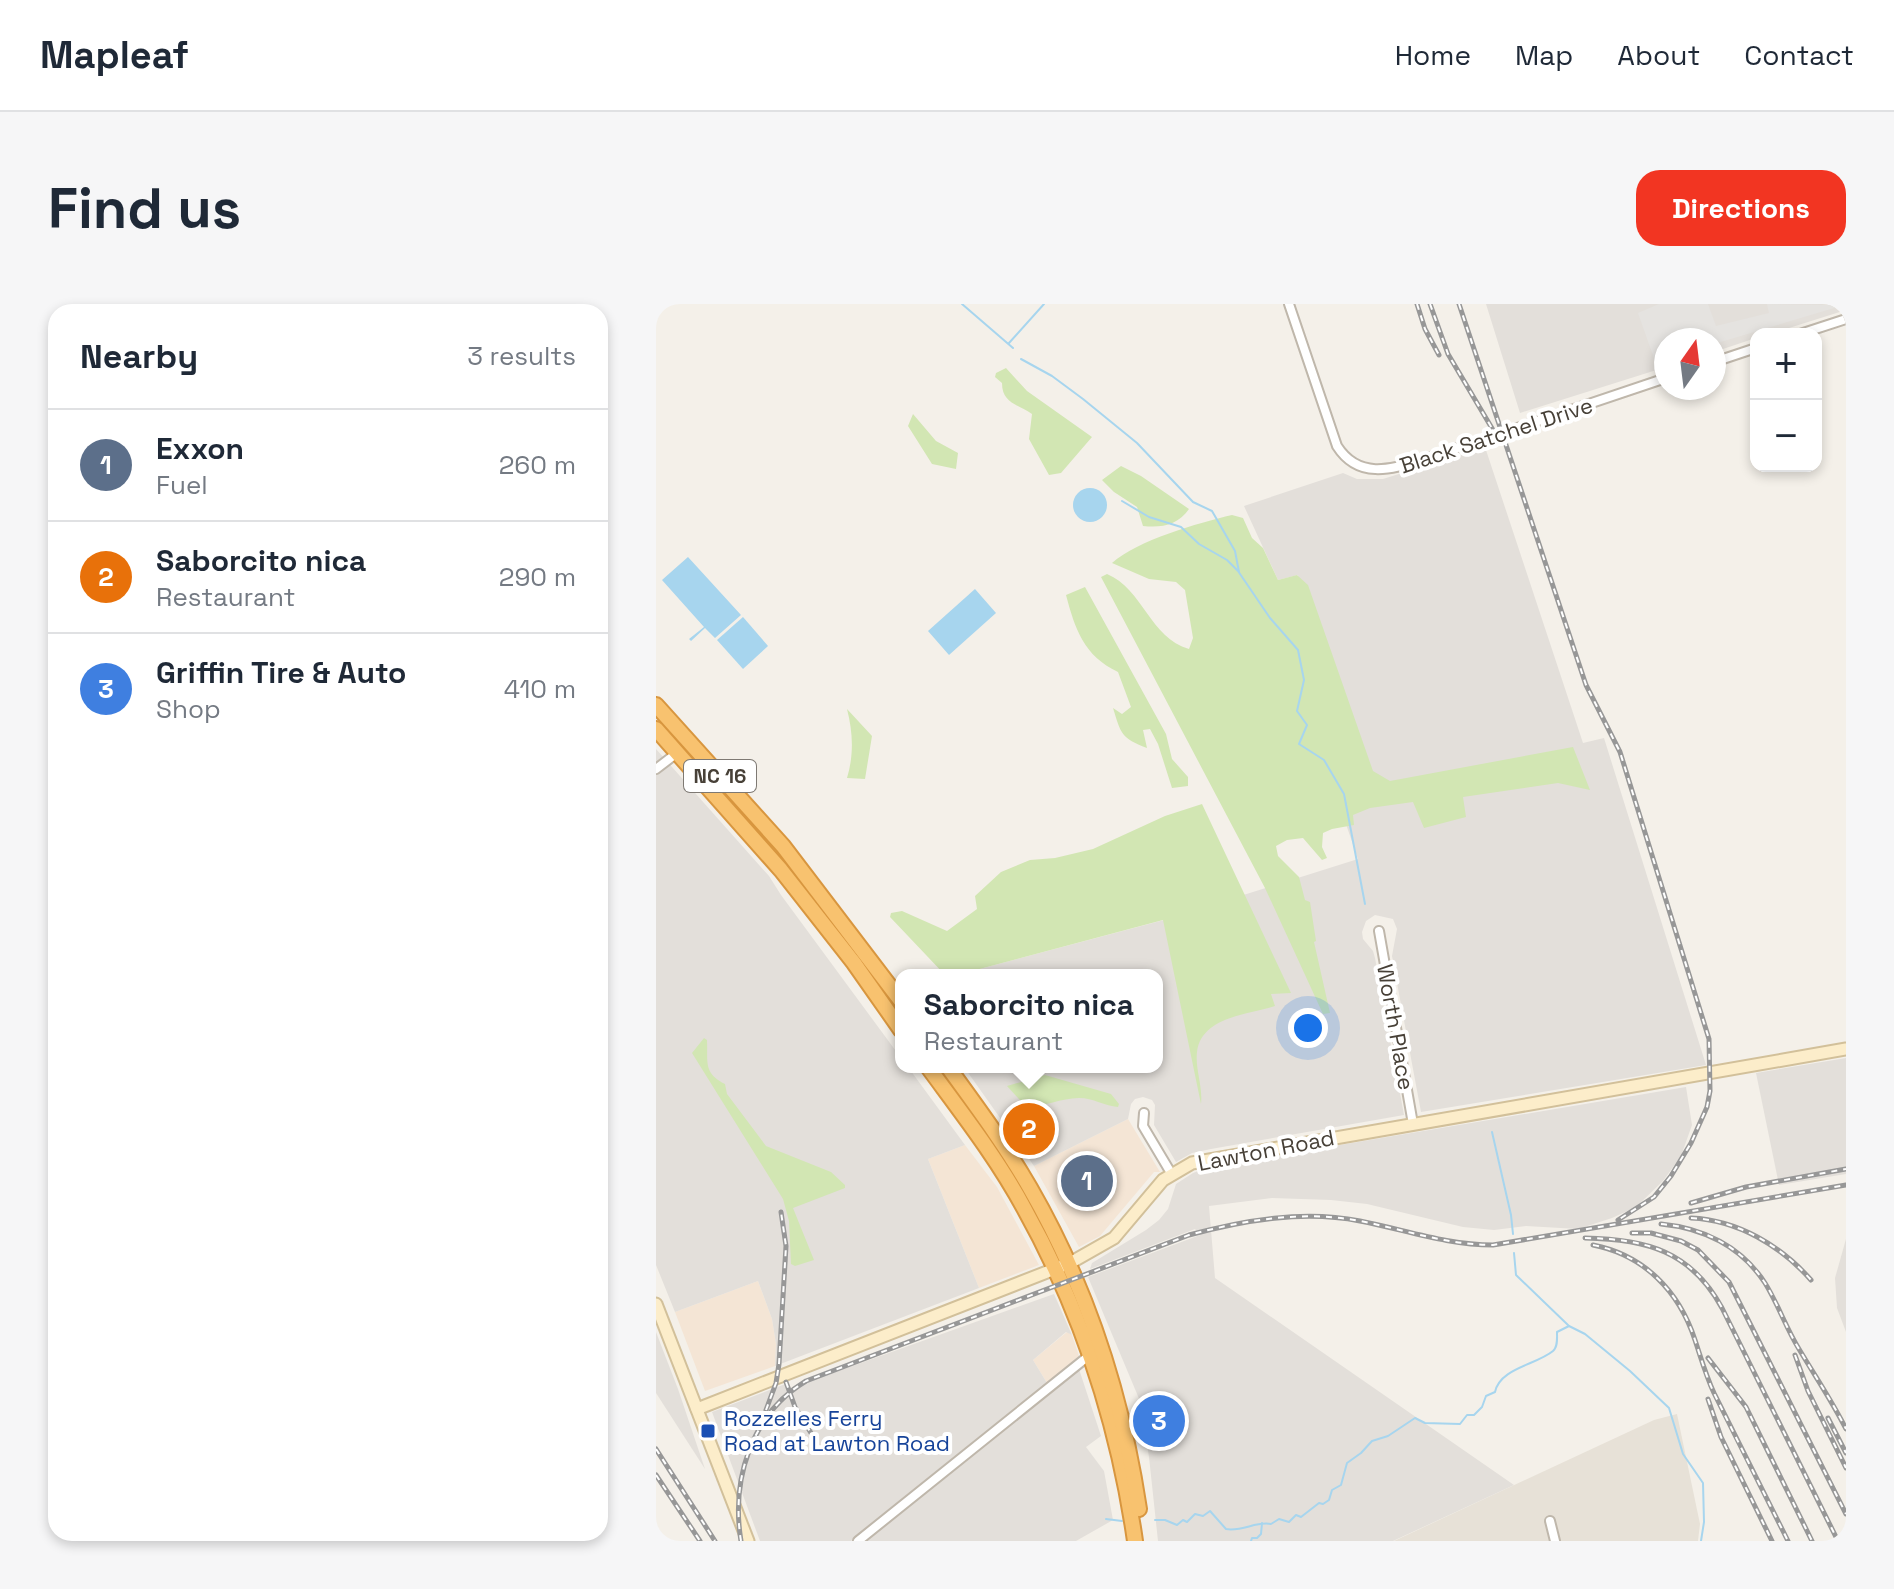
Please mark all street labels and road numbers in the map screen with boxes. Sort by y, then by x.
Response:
street label: Black Satchel Drive [1396,391,1596,479]
road number: NC 16 [684,760,756,792]
street label: Worth Place [1371,962,1421,1092]
street label: Lawton Road [1195,1123,1337,1177]

